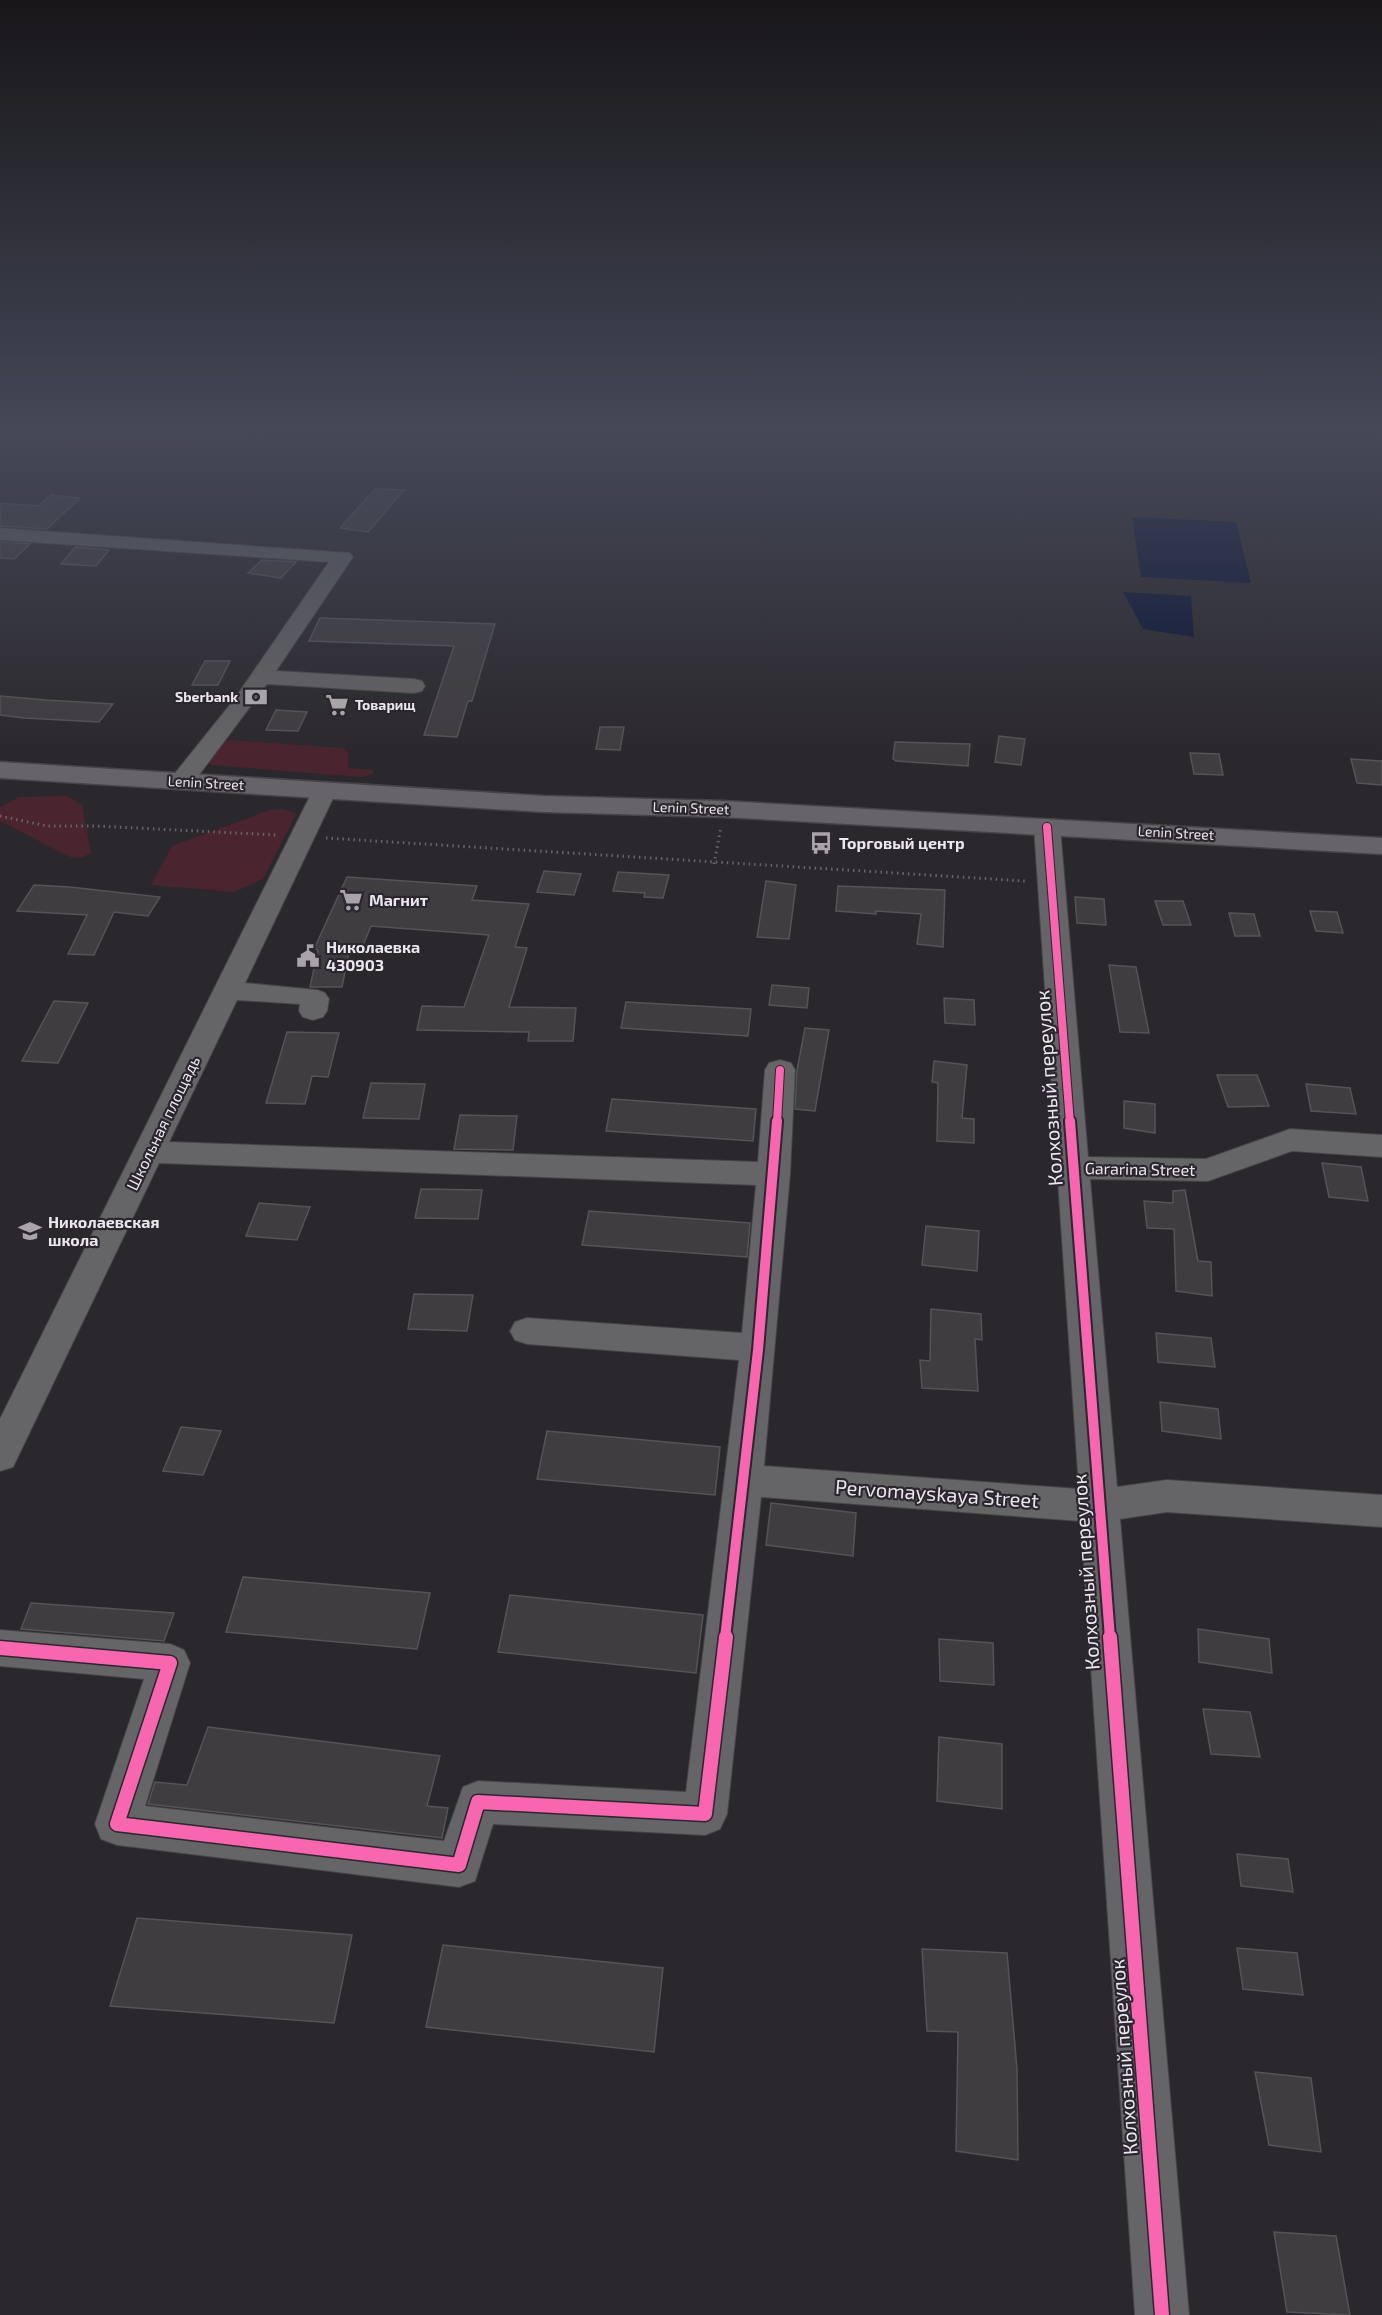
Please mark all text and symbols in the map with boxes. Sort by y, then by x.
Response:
bank icon: Sberbank [243,684,269,710]
place label: Sberbank [175,688,238,705]
supermarket icon: Товарищ [324,692,350,718]
place label: Товарищ [355,696,416,713]
street label: Lenin Street [167,772,245,793]
street label: Lenin Street [653,798,730,817]
street label: Lenin Street [1137,822,1215,843]
bus stop icon: Торговый центр [808,830,834,856]
place label: Торговый центр [839,833,965,852]
supermarket icon: Магнит [338,887,364,913]
place label: Магнит [369,890,428,909]
place label: Николаевка 430903 [326,937,420,974]
public building icon: Николаевка 430903 [295,943,321,969]
street label: Колхозный переулок [1029,989,1068,1187]
street label: Школьная площадь [122,1052,203,1193]
street label: Gararina Street [1085,1158,1195,1179]
place label: Николаевская школа [48,1212,159,1249]
school or university icon: Николаевская школа [17,1218,43,1244]
street label: Колхозный переулок [1066,1473,1105,1671]
street label: Pervomayskaya Street [834,1474,1040,1512]
street label: Колхозный переулок [1104,1958,1143,2156]

